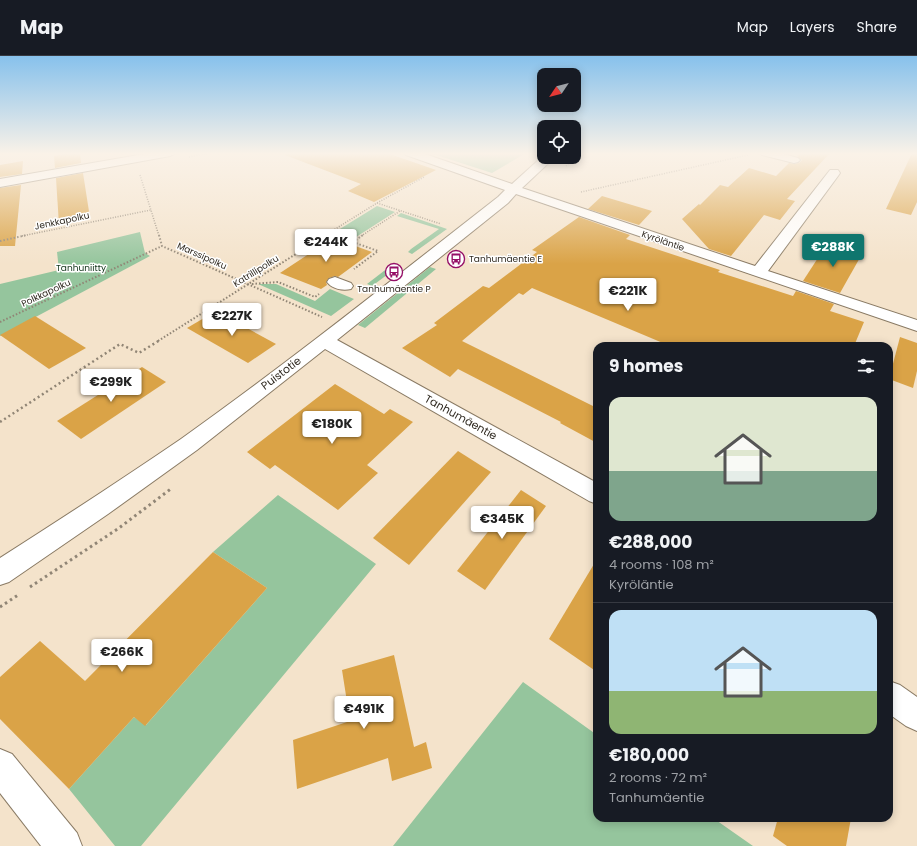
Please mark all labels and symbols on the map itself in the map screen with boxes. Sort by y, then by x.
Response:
north arrow [537,68,581,112]
street label: Jenkkapolku [33,209,91,233]
street label: Kyröläntie [640,228,686,254]
pin: €244K [298,229,354,263]
pin: €288K [805,234,861,268]
street label: Marssipolku [175,240,229,272]
bus stop icon: Tanhumäentie E [446,249,466,269]
street label: Katrillipolku [231,252,281,290]
place label: Tanhumäentie E [469,253,542,265]
park label: Tanhuniitty [56,262,106,274]
bus stop icon: Tanhumäentie P [384,262,404,282]
street label: Polkkapolku [19,276,73,310]
pin: €221K [600,278,656,312]
place label: Tanhumäentie P [357,283,431,295]
pin: €227K [204,303,260,337]
street label: Puistotie [258,353,304,393]
pin: €299K [83,369,139,403]
street label: Tanhumäentie [422,390,500,444]
pin: €180K [304,411,360,445]
pin: €345K [474,506,530,540]
pin: €266K [94,639,150,673]
pin: €491K [336,696,392,730]

